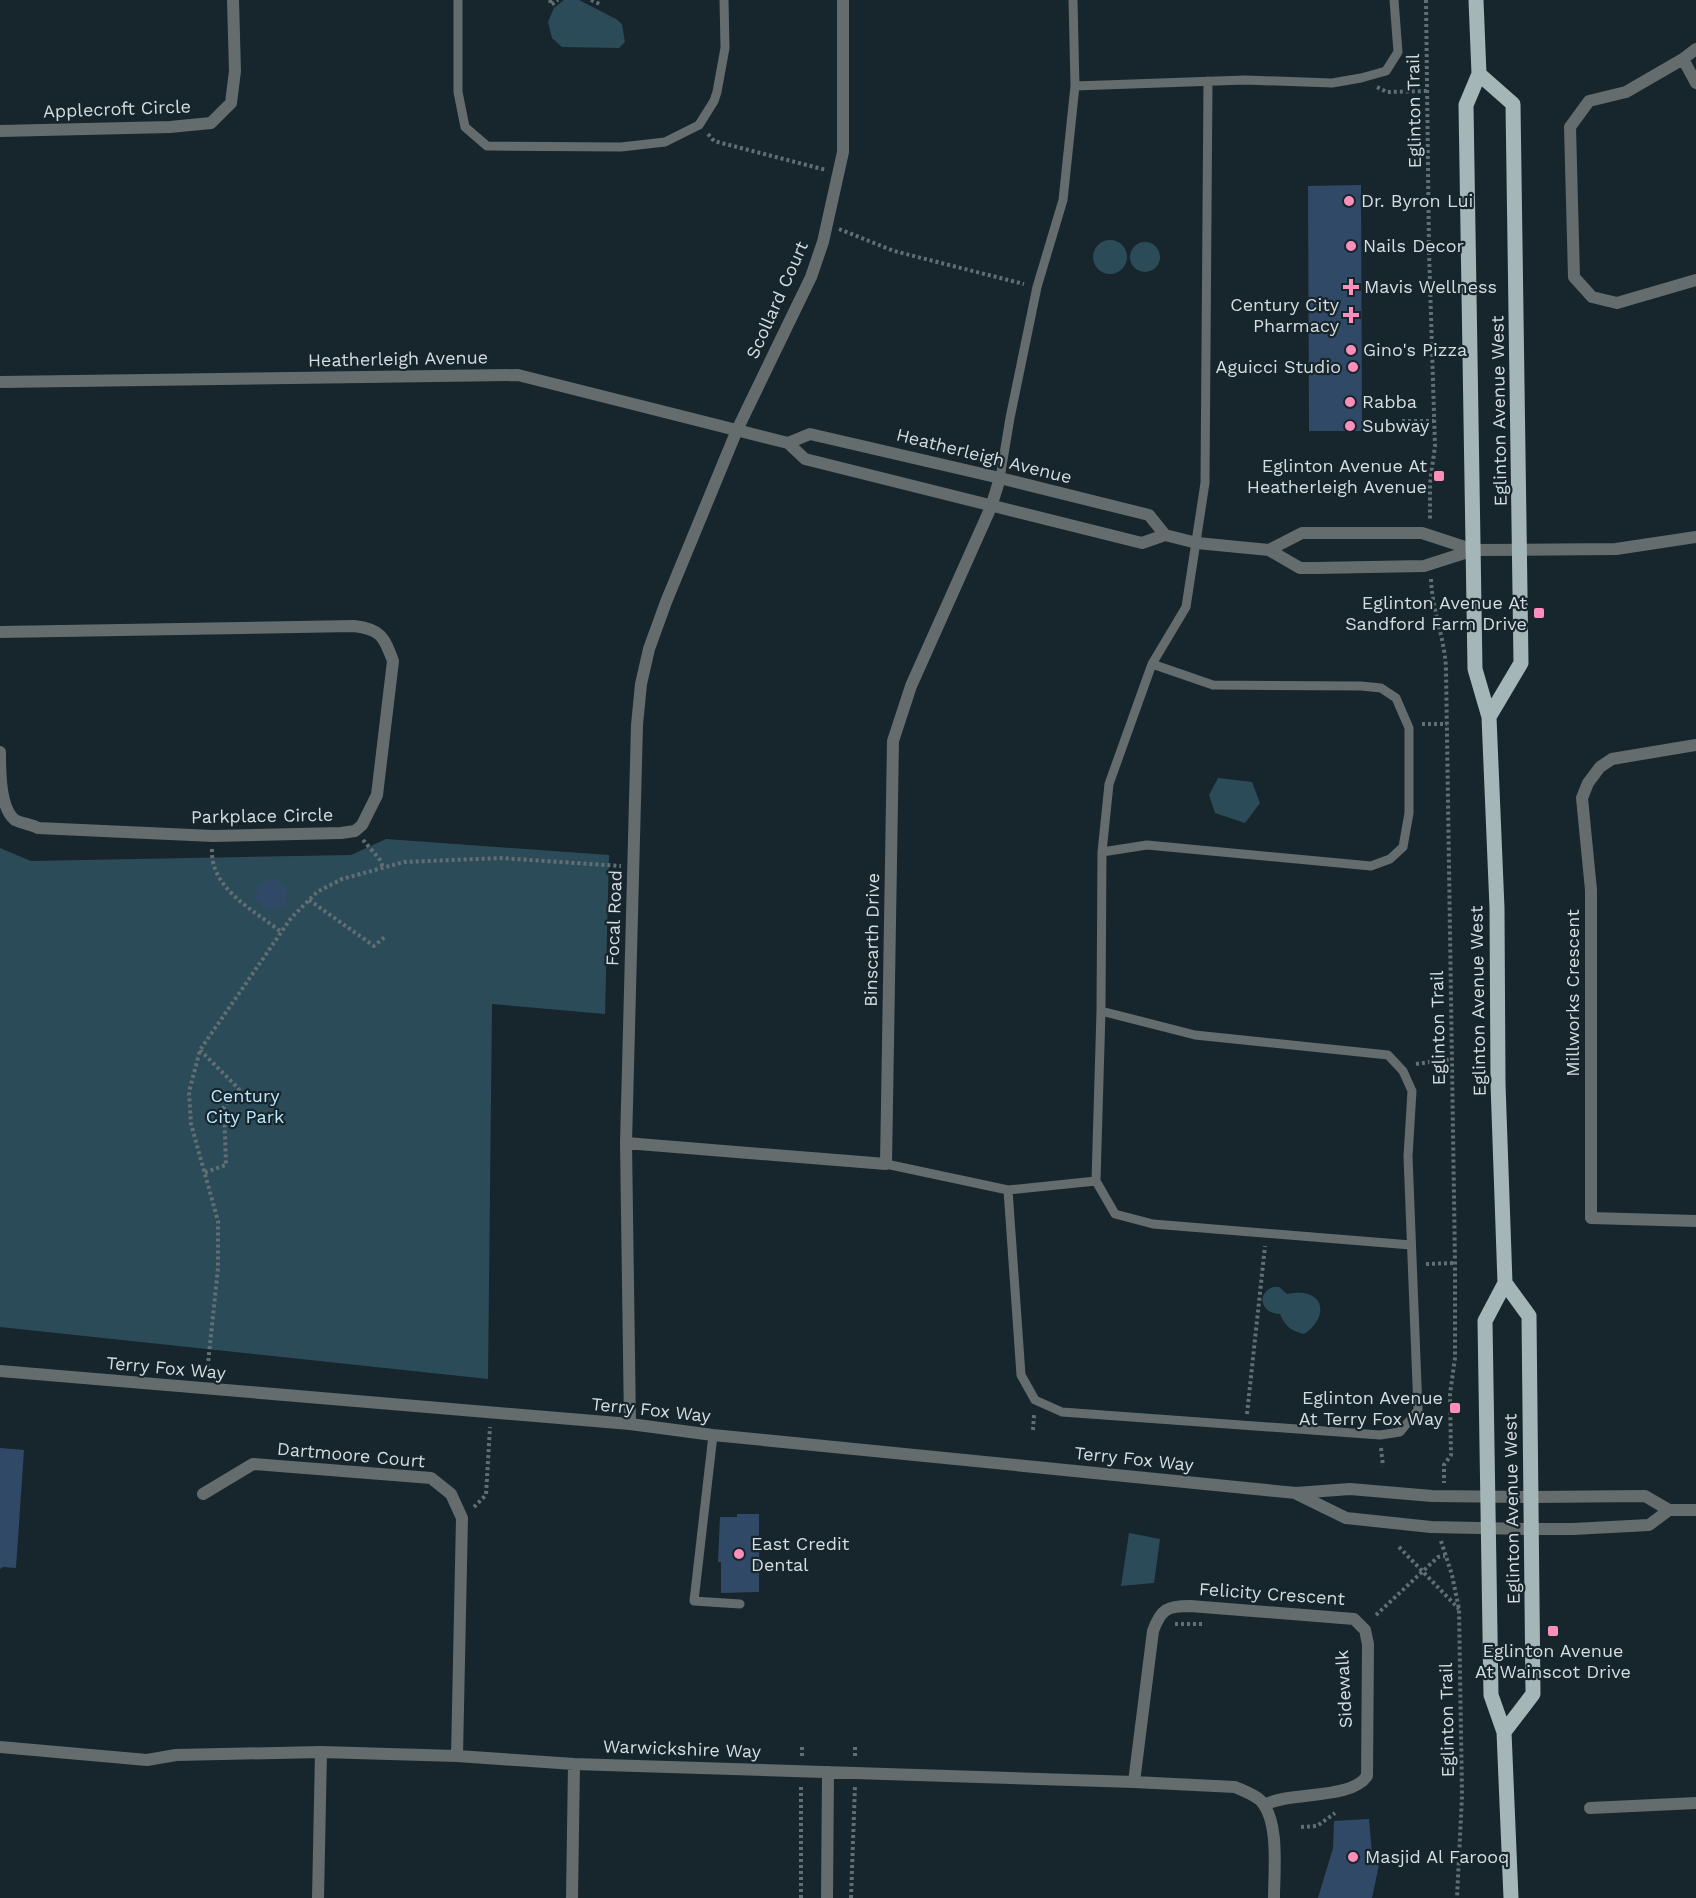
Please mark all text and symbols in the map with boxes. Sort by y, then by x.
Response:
street label: Eglinton Trail [1402,53,1425,169]
street label: Applecroft Circle [43,95,191,122]
place label: Dr. Byron Lui [1361,190,1473,211]
marker: Dr. Byron Lui [1342,194,1356,208]
place label: Nails Decor [1363,235,1464,256]
street label: Scollard Court [741,237,812,362]
marker: Nails Decor [1344,239,1358,253]
place label: Mavis Wellness [1364,276,1497,297]
marker: Mavis Wellness [1342,278,1360,296]
place label: Century City Pharmacy [1230,294,1340,336]
marker: Century City Pharmacy [1344,308,1358,322]
street label: Eglinton Avenue West [1486,315,1511,507]
place label: Gino's Pizza [1363,339,1467,360]
marker: Gino's Pizza [1344,343,1358,357]
street label: Heatherleigh Avenue [308,346,488,371]
place label: Aguicci Studio [1216,356,1341,377]
marker: Aguicci Studio [1346,360,1360,374]
place label: Rabba [1362,391,1417,412]
marker: Rabba [1343,395,1357,409]
place label: Subway [1362,415,1430,436]
marker: Subway [1343,419,1357,433]
street label: Heatherleigh Avenue [894,424,1074,487]
place label: Eglinton Avenue At Heatherleigh Avenue [1247,455,1427,497]
marker: Eglinton Avenue At Heatherleigh Avenue [1432,469,1446,483]
place label: Eglinton Avenue At Sandford Farm Drive [1345,592,1527,634]
marker: Eglinton Avenue At Sandford Farm Drive [1532,606,1546,620]
street label: Parkplace Circle [191,804,333,827]
street label: Focal Road [601,870,626,966]
street label: Binscarth Drive [860,873,883,1007]
street label: Eglinton Avenue West [1465,905,1490,1097]
street label: Millworks Crescent [1562,909,1583,1077]
street label: Eglinton Trail [1426,970,1449,1086]
park label: Century City Park [206,1085,284,1127]
street label: Terry Fox Way [105,1352,227,1383]
place label: Eglinton Avenue At Terry Fox Way [1299,1387,1444,1429]
street label: Terry Fox Way [590,1393,712,1426]
marker: Eglinton Avenue At Terry Fox Way [1448,1401,1462,1415]
street label: Eglinton Avenue West [1499,1413,1524,1605]
street label: Dartmoore Court [276,1438,426,1471]
street label: Terry Fox Way [1073,1442,1195,1475]
place label: East Credit Dental [751,1533,850,1575]
marker: East Credit Dental [732,1547,746,1561]
street label: Felicity Crescent [1198,1578,1346,1609]
marker: Eglinton Avenue At Wainscot Drive [1546,1624,1560,1638]
place label: Eglinton Avenue At Wainscot Drive [1475,1640,1631,1682]
street label: Sidewalk [1331,1649,1356,1729]
street label: Eglinton Trail [1435,1662,1458,1778]
street label: Warwickshire Way [603,1735,762,1762]
place label: Masjid Al Farooq [1365,1846,1509,1867]
marker: Masjid Al Farooq [1346,1850,1360,1864]

